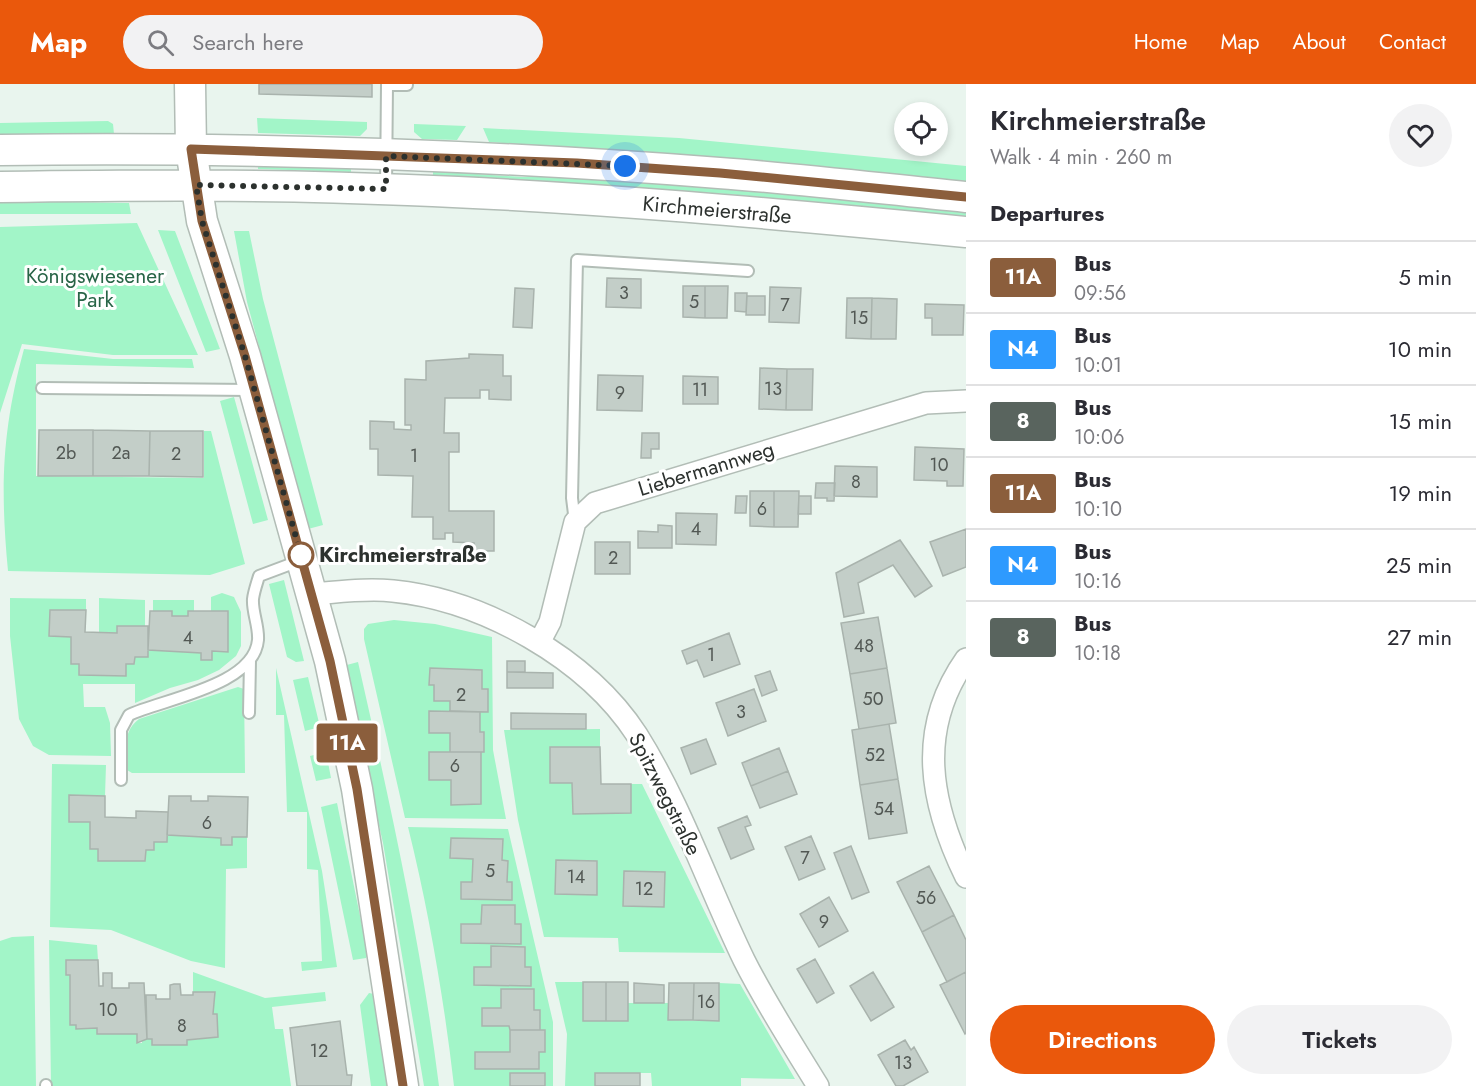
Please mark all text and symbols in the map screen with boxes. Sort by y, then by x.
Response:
search box [123,15,543,69]
text: Map [30,22,87,63]
icon: search [144,26,177,59]
text: Search here [192,26,304,58]
text: Home [1134,27,1187,57]
text: Map [1220,27,1260,57]
text: About [1293,27,1346,57]
text: Contact [1379,27,1446,57]
text: Kirchmeierstraße [990,100,1206,141]
map controls [894,102,948,156]
button: locate [894,102,948,156]
button: heart [1389,104,1452,167]
text: Walk · 4 min · 260 m [990,143,1172,172]
your location [610,151,640,181]
street label: Kirchmeierstraße [641,189,793,231]
text: Departures [990,197,1104,229]
text: Bus [1074,247,1111,279]
park label: Königswiesener Park [26,261,165,315]
text: 5 min [1399,261,1452,293]
text: 11A [1005,262,1041,292]
text: 09:56 [1074,279,1126,308]
house number: 3 [619,280,629,306]
house number: 5 [689,289,699,315]
house number: 7 [780,292,790,318]
house number: 15 [850,305,868,331]
text: Bus [1074,319,1111,351]
text: 10 min [1388,333,1452,365]
text: N4 [1007,334,1039,364]
text: 10:01 [1074,351,1122,380]
house number: 13 [764,376,782,402]
house number: 11 [692,377,708,403]
house number: 9 [615,380,625,406]
text: Bus [1074,391,1111,423]
text: 15 min [1389,405,1452,437]
text: 8 [1016,406,1030,436]
text: 10:06 [1074,423,1125,452]
street label: Liebermannweg [634,434,778,504]
house number: 2b [56,440,76,466]
house number: 2a [112,440,130,466]
house number: 2 [171,441,181,467]
house number: 1 [410,443,418,469]
house number: 10 [930,452,949,478]
text: Bus [1074,463,1111,495]
house number: 8 [851,469,861,495]
text: 19 min [1388,477,1452,509]
text: 11A [1005,478,1041,508]
text: 10:10 [1074,495,1122,524]
house number: 6 [757,496,767,522]
house number: 4 [691,516,701,542]
text: Bus [1074,535,1111,567]
place label: Kirchmeierstraße [319,540,487,570]
marker: Kirchmeierstraße [288,542,314,568]
house number: 2 [608,545,618,571]
text: 25 min [1386,549,1452,581]
text: N4 [1007,550,1039,580]
text: 10:16 [1074,567,1122,596]
text: Bus [1074,607,1111,639]
text: 27 min [1387,621,1452,653]
text: 8 [1016,622,1030,652]
house number: 4 [183,625,193,651]
house number: 48 [854,633,874,659]
text: 10:18 [1074,639,1121,668]
house number: 1 [707,642,715,668]
house number: 2 [456,682,466,708]
house number: 50 [863,686,884,712]
house number: 3 [736,699,746,725]
line badge: 11A [312,724,382,762]
street label: Spitzwegstraße [621,727,709,861]
text: 11A [329,728,365,758]
house number: 52 [865,742,885,768]
house number: 6 [450,753,460,779]
house number: 54 [874,796,894,822]
house number: 6 [202,810,212,836]
house number: 7 [800,845,810,871]
house number: 5 [485,858,495,884]
house number: 14 [567,864,585,890]
house number: 12 [635,876,653,902]
house number: 56 [916,885,936,911]
house number: 9 [819,909,829,935]
house number: 16 [697,989,715,1015]
house number: 10 [99,997,118,1023]
button: Directions [990,1005,1215,1074]
button: Tickets [1227,1005,1452,1074]
house number: 8 [177,1013,187,1039]
house number: 12 [310,1038,328,1064]
house number: 13 [894,1050,912,1076]

